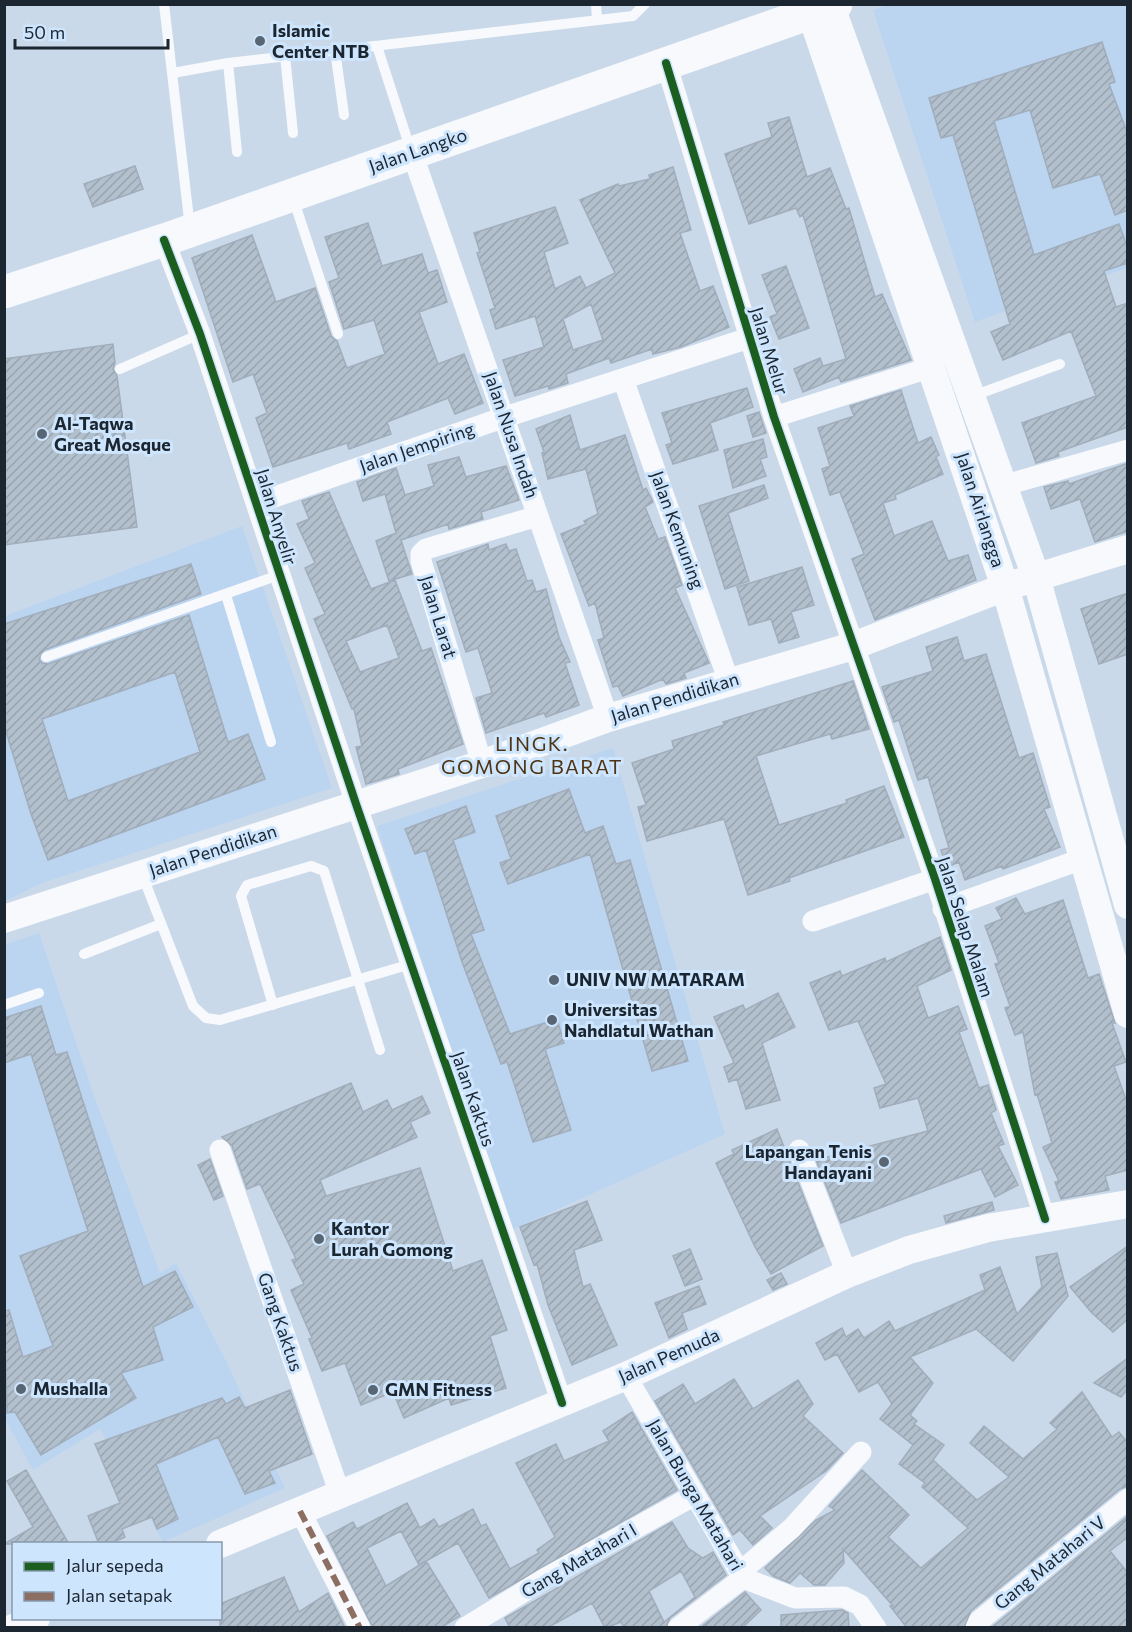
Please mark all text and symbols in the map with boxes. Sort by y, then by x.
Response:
scale bar [15,12,168,50]
place label: Islamic Center NTB [272,19,369,62]
text: 50 m [24,21,65,43]
marker: Islamic Center NTB [253,34,267,48]
street label: Jalan Langko [366,123,470,177]
street label: Jalan Melur [746,304,794,397]
street label: Jalan Nusa Indah [480,368,544,501]
place label: Al-Taqwa Great Mosque [54,412,171,455]
street label: Jalan Jempiring [356,417,477,477]
marker: Al-Taqwa Great Mosque [35,427,49,441]
street label: Jalan Airlangga [952,449,1010,570]
street label: Jalan Anyelir [252,466,302,568]
street label: Jalan Kemuning [646,468,710,592]
street label: Jalan Larat [416,572,462,661]
street label: Jalan Pendidikan [608,667,741,727]
district label: LINGK. GOMONG BARAT [441,731,623,778]
street label: Jalan Pendidikan [146,819,279,881]
street label: Jalan Selap Malam [933,854,999,1000]
place label: UNIV NW MATARAM [566,968,745,990]
marker: UNIV NW MATARAM [547,973,561,987]
place label: Universitas Nahdlatul Wathan [564,998,714,1041]
marker: Universitas Nahdlatul Wathan [545,1013,559,1027]
street label: Jalan Kaktus [447,1048,501,1149]
place label: Lapangan Tenis Handayani [745,1140,872,1183]
marker: Lapangan Tenis Handayani [877,1155,891,1169]
place label: Kantor Lurah Gomong [331,1217,453,1260]
marker: Kantor Lurah Gomong [312,1232,326,1246]
street label: Gang Kaktus [254,1269,308,1374]
street label: Jalan Pemuda [615,1323,723,1387]
place label: Mushalla [33,1377,108,1399]
place label: GMN Fitness [385,1378,492,1400]
marker: Mushalla [14,1382,28,1396]
marker: GMN Fitness [366,1383,380,1397]
street label: Jalan Bunga Matahari [643,1415,748,1574]
street label: Gang Matahari V [989,1511,1109,1614]
street label: Gang Matahari I [517,1518,640,1602]
legend [12,1542,222,1620]
text: Jalur sepeda [66,1554,164,1576]
text: Jalan setapak [66,1584,173,1606]

